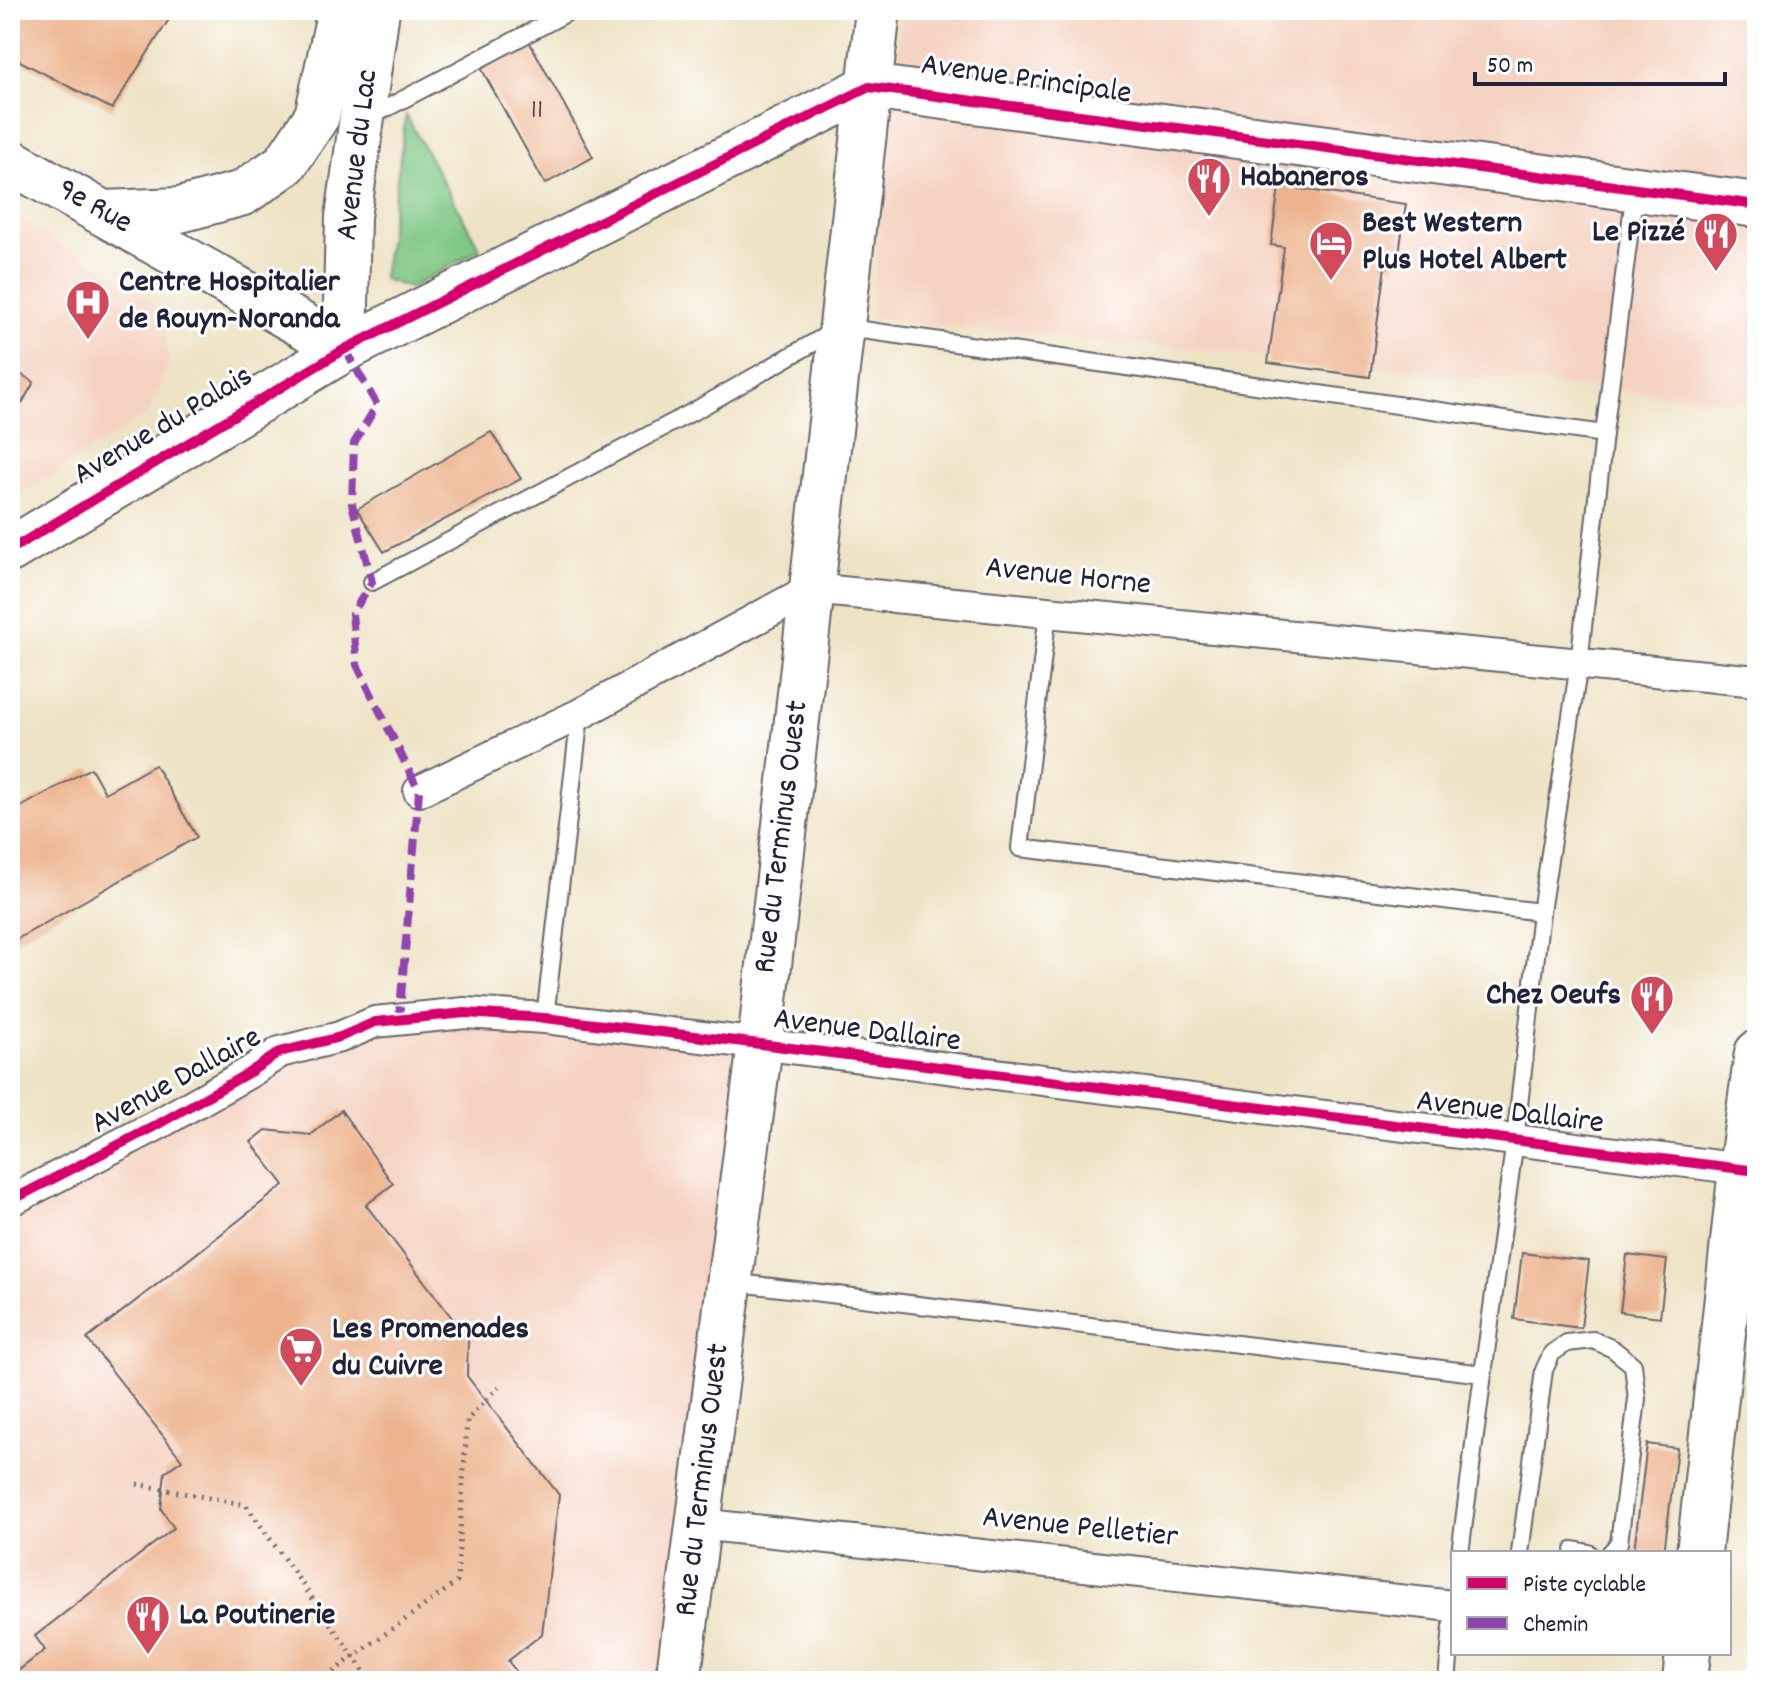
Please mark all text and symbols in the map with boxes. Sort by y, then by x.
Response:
scale bar [1475,36,1725,86]
street label: Avenue Principale [918,43,1134,119]
text: 50 m [1487,50,1533,84]
street label: Avenue du Lac [326,67,392,243]
house number: 11 [531,92,543,132]
restaurant icon: Habaneros [1185,155,1233,218]
place label: Habaneros [1240,156,1369,202]
street label: 9e Rue [48,169,140,247]
place label: Best Western Plus Hotel Albert [1362,202,1567,285]
restaurant icon: Le Pizzé [1692,210,1740,273]
place label: Le Pizzé [1592,211,1685,257]
hotel icon: Best Western Plus Hotel Albert [1307,219,1355,282]
place label: Centre Hospitalier de Rouyn-Noranda [119,261,341,344]
hospital icon: Centre Hospitalier de Rouyn-Noranda [64,278,112,341]
street label: Avenue du Palais [65,355,263,499]
street label: Avenue Horne [983,546,1153,610]
street label: Rue du Terminus Ouest [743,698,823,976]
restaurant icon: Chez Oeufs [1628,973,1676,1036]
place label: Chez Oeufs [1486,974,1621,1020]
street label: Avenue Dallaire [771,998,963,1066]
street label: Avenue Dallaire [83,1016,271,1148]
street label: Avenue Dallaire [1414,1080,1606,1148]
place label: Les Promenades du Cuivre [332,1308,529,1391]
supermarket icon: Les Promenades du Cuivre [277,1325,325,1388]
street label: Rue du Terminus Ouest [664,1341,744,1619]
street label: Avenue Pelletier [980,1496,1180,1562]
legend [1451,1551,1731,1655]
text: Piste cyclable [1523,1569,1646,1603]
restaurant icon: La Poutinerie [124,1593,172,1656]
place label: La Poutinerie [179,1594,335,1640]
text: Chemin [1523,1609,1588,1643]

